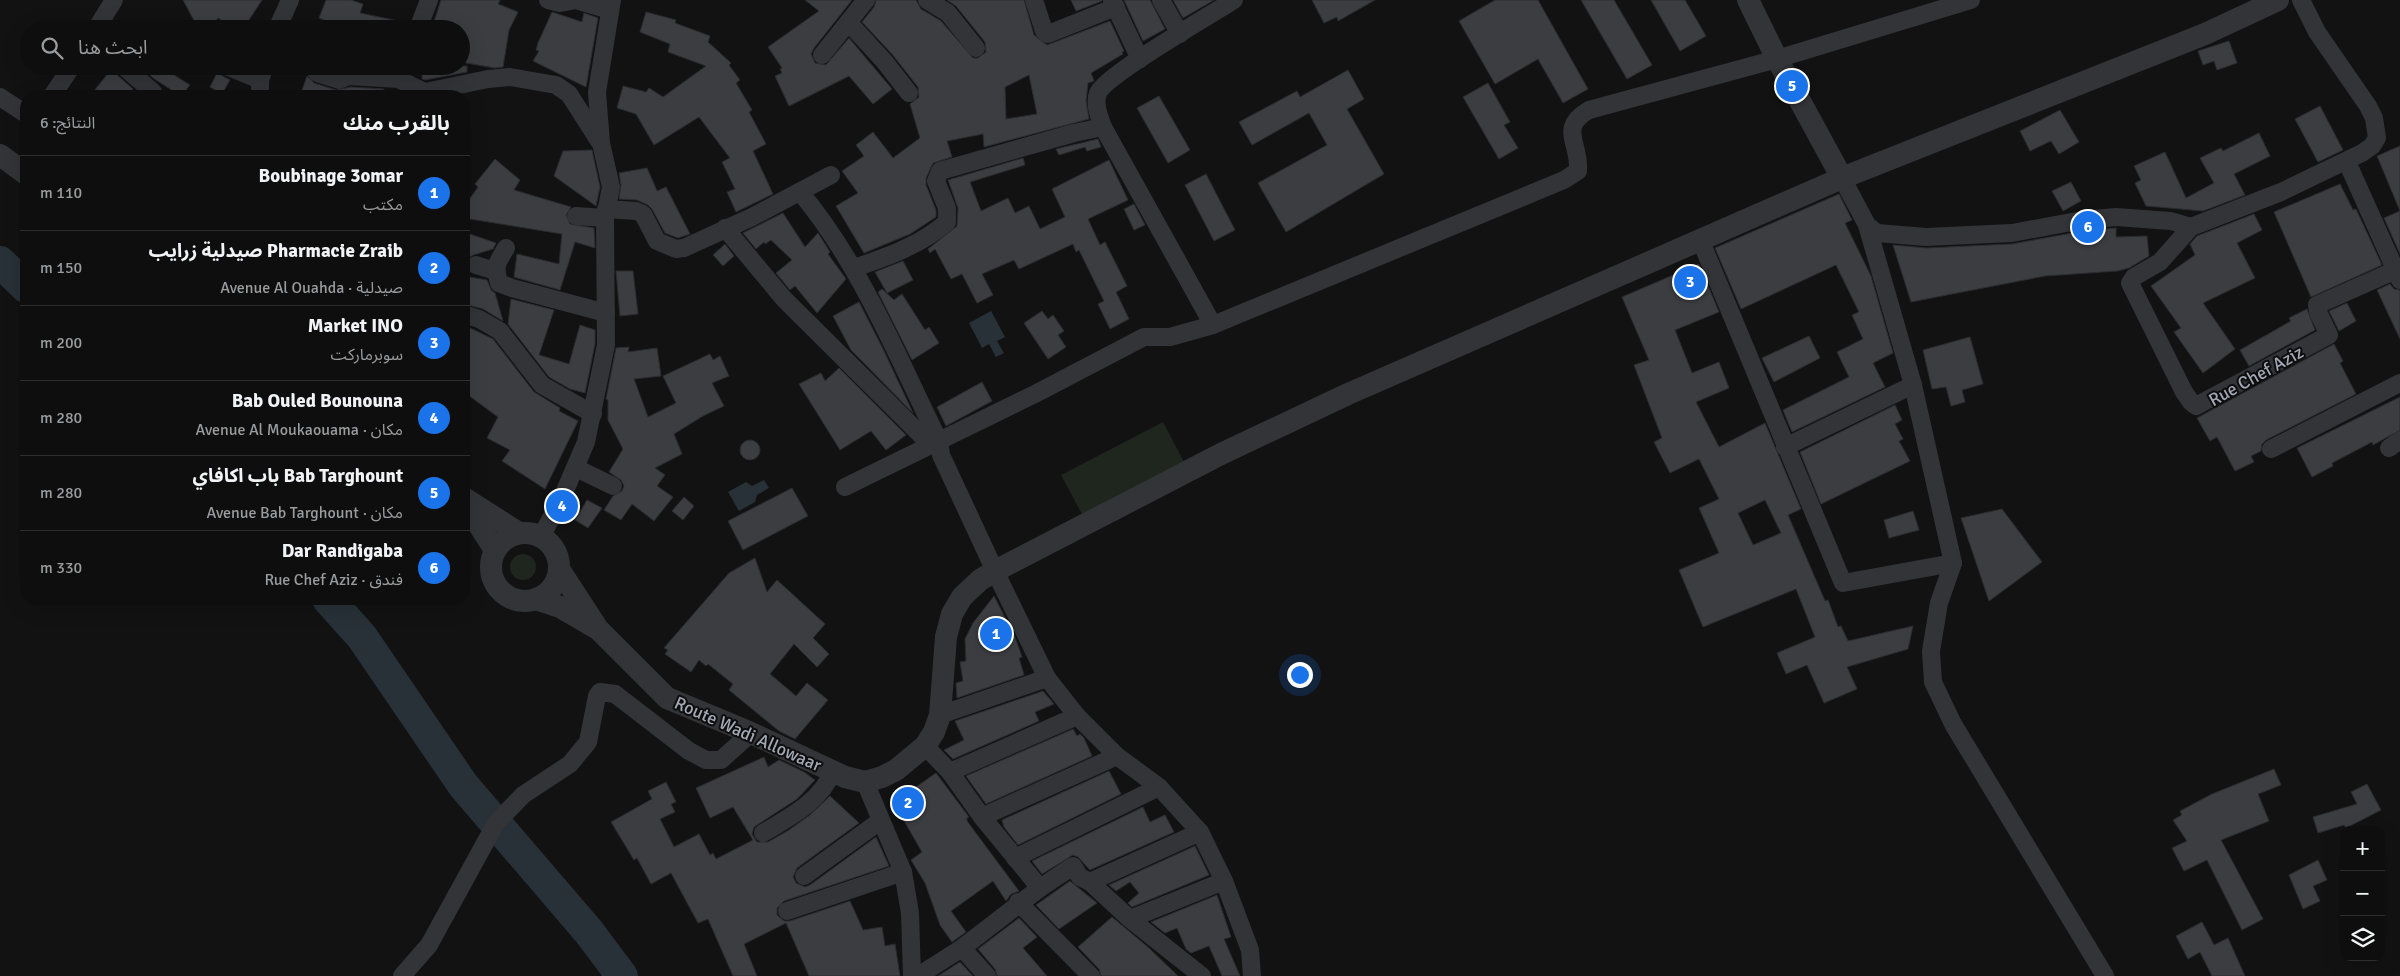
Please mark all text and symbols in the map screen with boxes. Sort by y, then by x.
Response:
search box [20,20,470,75]
icon: search [38,34,66,62]
text: ابحث هنا [78,36,148,60]
pin: 5 [1776,67,1808,105]
text: بالقرب منك [343,110,450,136]
text: النتائج: 6 [40,113,95,133]
text: Boubinage 3omar [258,164,403,188]
text: 110 m [40,183,82,203]
text: 1 [430,183,438,203]
text: مكتب [363,195,403,215]
pin: 6 [2072,208,2104,246]
text: Pharmacie Zraib صيدلية زرايب [149,239,403,263]
text: 150 m [40,258,82,278]
text: 2 [430,258,438,278]
pin: 3 [1674,263,1706,301]
text: صيدلية · Avenue Al Ouahda [220,278,403,298]
text: Market INO [308,314,403,338]
text: 200 m [40,333,82,353]
text: 3 [430,333,438,353]
street label: Rue Chef Aziz [2205,341,2307,411]
text: سوبرماركت [331,345,403,365]
text: Bab Ouled Bounouna [232,389,403,413]
text: 280 m [40,408,82,428]
text: 4 [430,408,438,428]
text: مكان · Avenue Al Moukaouama [195,420,403,440]
text: Bab Targhount باب اكافاي [192,464,403,488]
text: 280 m [40,483,82,503]
text: 5 [430,483,438,503]
pin: 4 [546,487,578,525]
text: مكان · Avenue Bab Targhount [207,503,403,523]
text: Dar Randigaba [282,539,403,563]
text: 330 m [40,558,82,578]
text: 6 [430,558,438,578]
text: فندق · Rue Chef Aziz [264,570,403,590]
pin: 1 [980,615,1012,653]
your location [1287,662,1313,688]
street label: Route Wadi Allowaar [671,692,825,776]
pin: 2 [892,784,924,822]
map controls [2340,826,2385,961]
button: + [2340,826,2385,871]
button: − [2340,871,2385,916]
button: layers [2340,916,2385,961]

